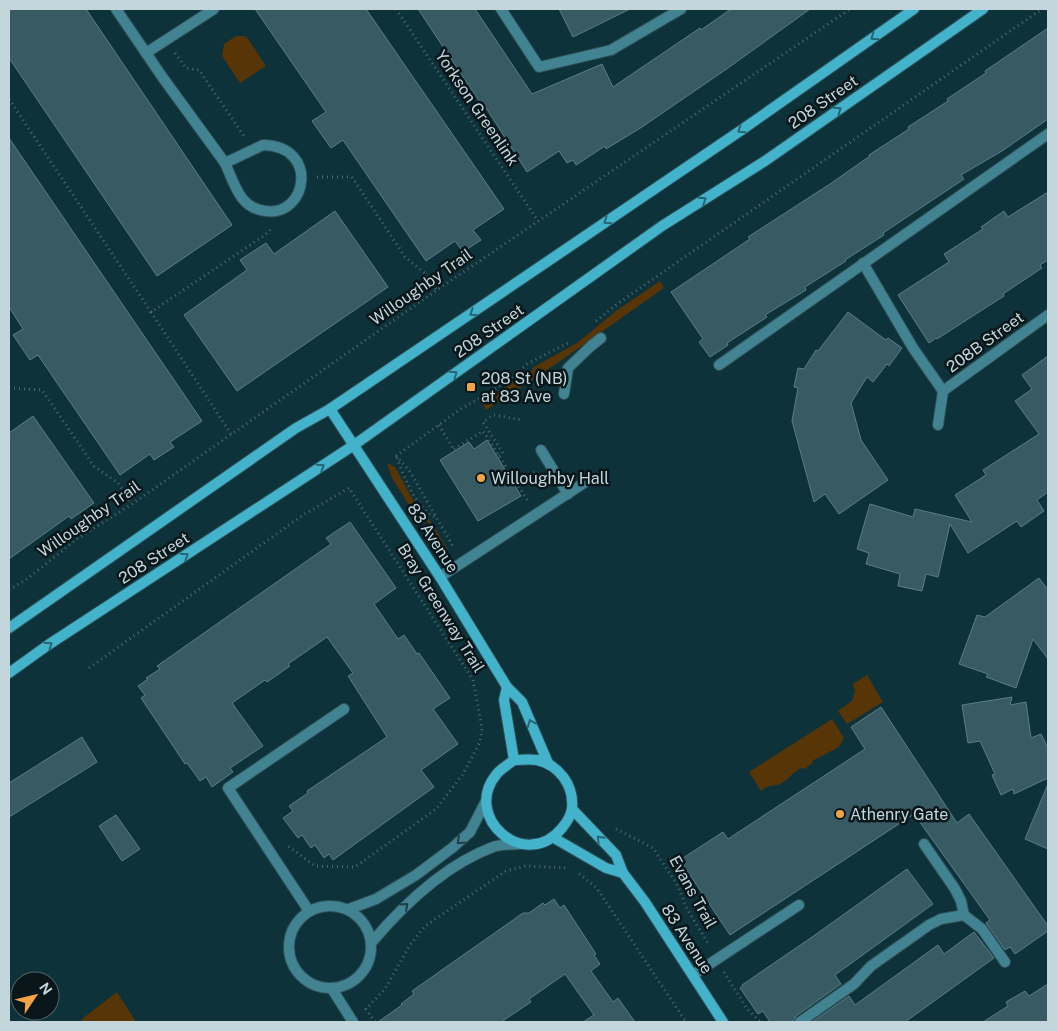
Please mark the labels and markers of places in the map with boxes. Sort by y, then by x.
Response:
place label: 208 St (NB) at 83 Ave [481,369,567,406]
marker: 208 St (NB) at 83 Ave [465,381,477,393]
place label: Willoughby Hall [491,469,609,488]
marker: Willoughby Hall [475,472,487,484]
place label: Athenry Gate [850,805,948,824]
marker: Athenry Gate [834,808,846,820]

